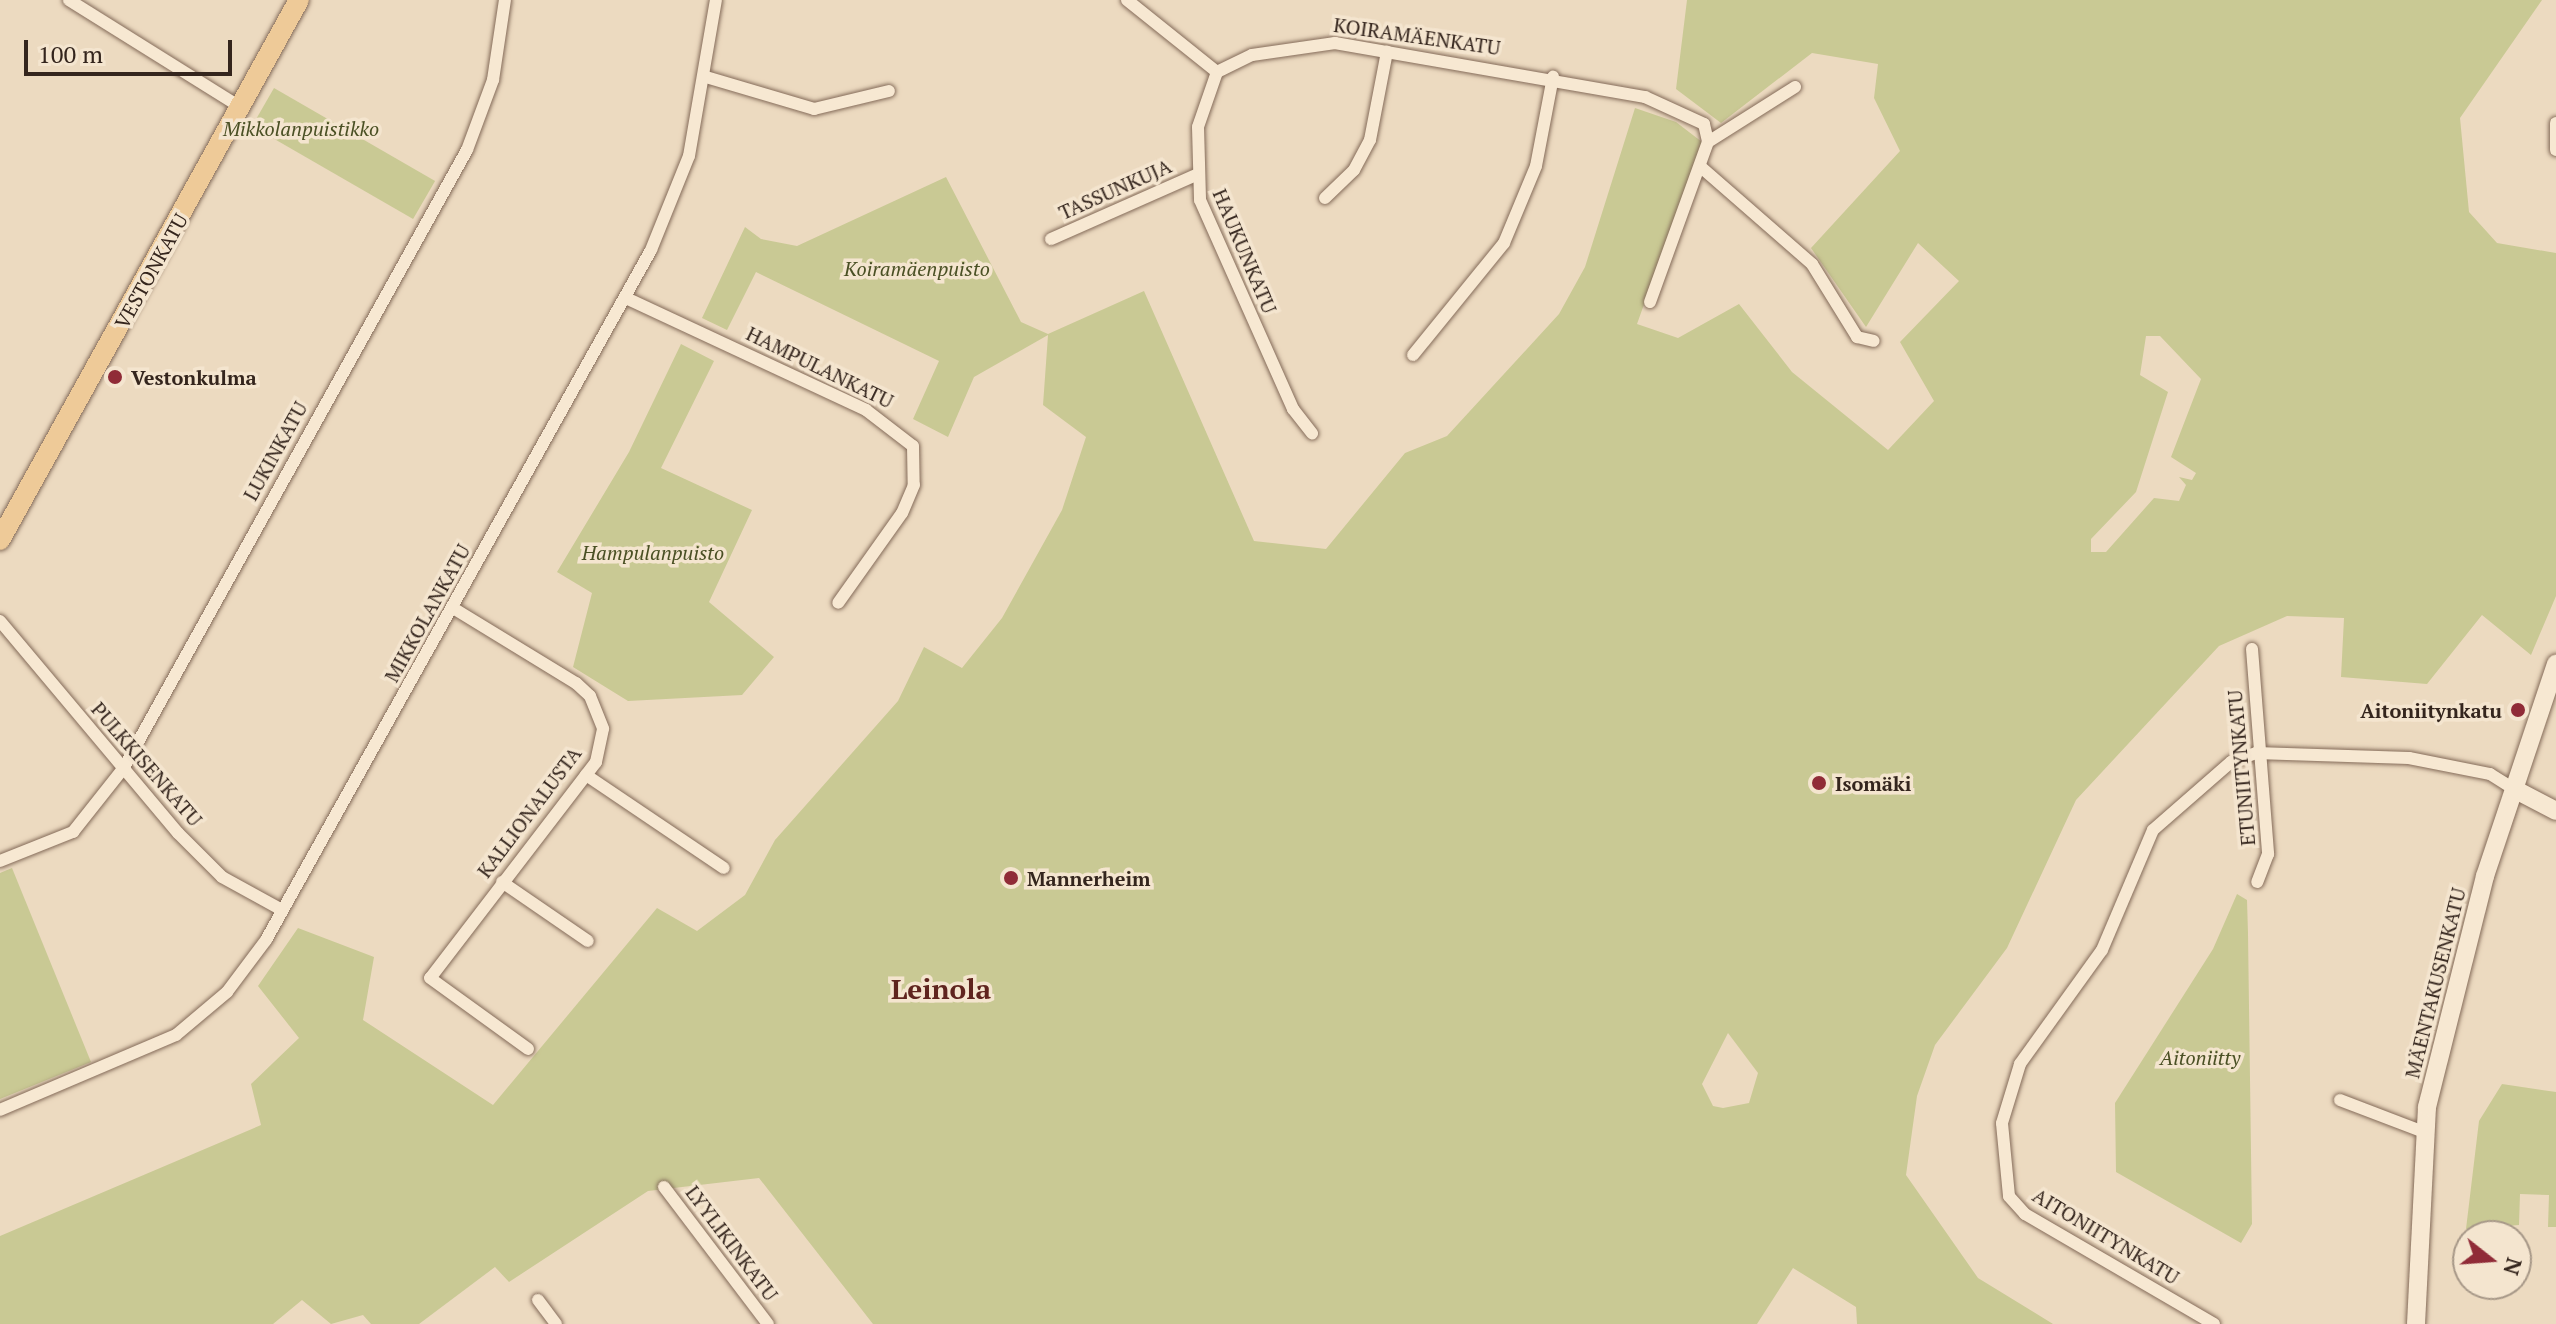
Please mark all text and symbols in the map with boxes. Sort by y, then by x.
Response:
street label: KOIRAMÄENKATU [1332,12,1502,60]
scale bar [28,24,236,74]
text: 100 m [38,38,103,70]
park label: Mikkolanpuistikko [223,116,379,140]
street label: TASSUNKUJA [1055,153,1175,225]
street label: HAUKUNKATU [1208,185,1282,317]
street label: VESTONKATU [110,209,192,333]
park label: Koiramäenpuisto [844,256,990,280]
street label: HAMPULANKATU [743,321,897,413]
place label: Vestonkulma [131,365,257,389]
marker: Vestonkulma [106,368,124,386]
street label: LUKINKATU [238,397,312,505]
street label: MIKKOLANKATU [379,540,475,686]
park label: Hampulanpuisto [582,540,724,564]
street label: ETUNIITYNKATU [2222,689,2260,847]
street label: PULKKISENKATU [87,697,207,831]
place label: Aitoniitynkatu [2360,698,2502,722]
marker: Aitoniitynkatu [2509,701,2527,719]
street label: KALLIONALUSTA [472,742,586,882]
place label: Isomäki [1835,771,1911,795]
marker: Isomäki [1810,774,1828,792]
place label: Mannerheim [1027,866,1151,890]
marker: Mannerheim [1002,869,1020,887]
street label: MÄENTAKUSENKATU [2400,885,2470,1081]
district label: Leinola [891,972,991,1006]
park label: Aitoniitty [2160,1045,2240,1069]
street label: LYYLIKINKATU [681,1181,783,1305]
street label: AITONIITYNKATU [2029,1183,2183,1289]
north arrow [2452,1220,2532,1300]
text: N [2497,1254,2530,1279]

